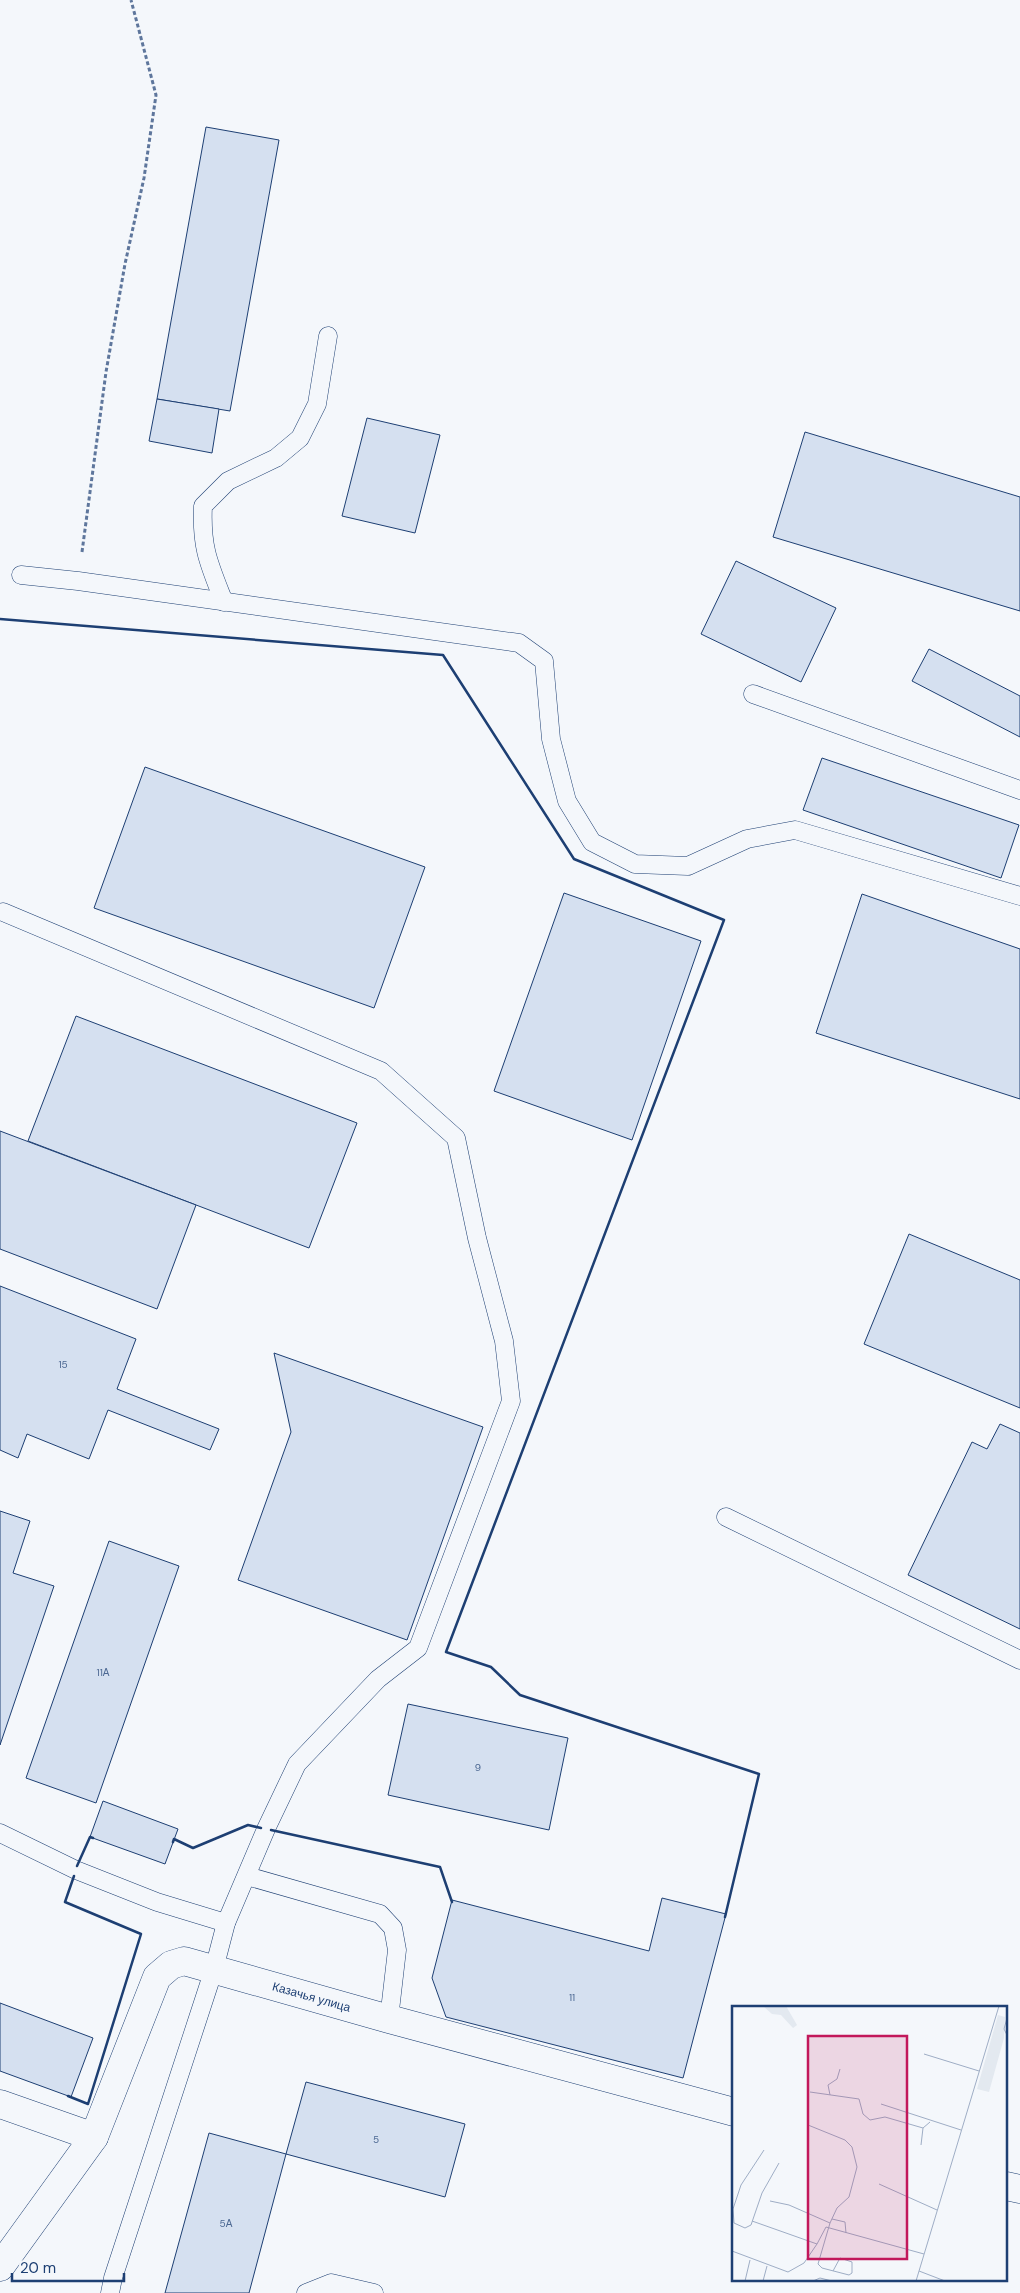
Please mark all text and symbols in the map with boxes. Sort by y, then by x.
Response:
house number: 15 [58,1358,68,1371]
house number: 11А [97,1666,110,1679]
house number: 9 [475,1761,481,1774]
street label: Казачья улица [270,1978,353,2016]
house number: 11 [569,1991,575,2004]
inset map [732,2006,1008,2280]
house number: 5 [373,2133,379,2146]
house number: 5А [220,2217,233,2230]
scale bar [12,2250,125,2282]
text: 20 m [20,2258,56,2278]

